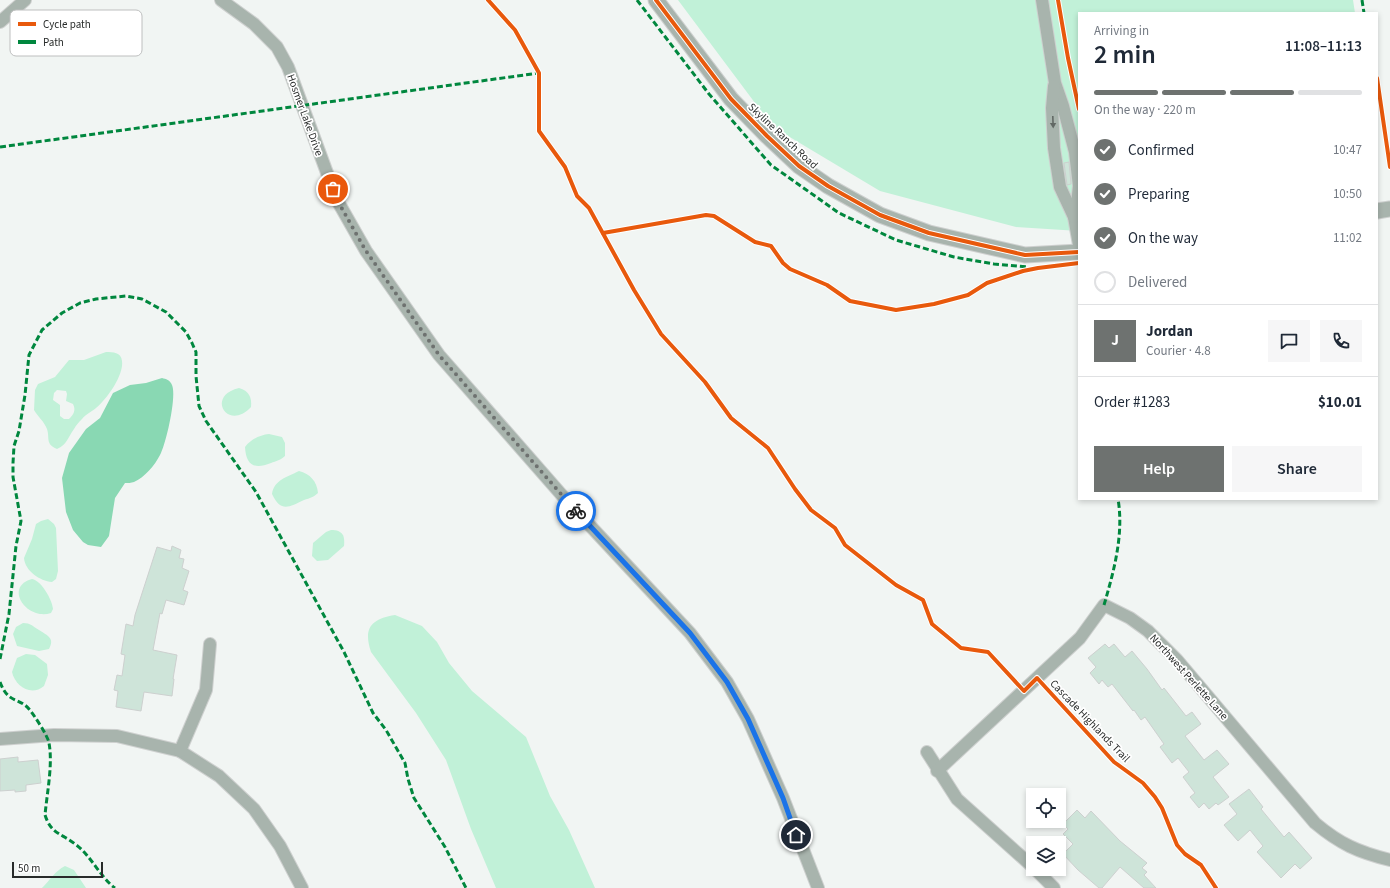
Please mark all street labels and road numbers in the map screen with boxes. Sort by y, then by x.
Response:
street label: Hosmer Lake Drive [283,72,327,158]
street label: Skyline Ranch Road [745,100,821,172]
street label: Northwest Perlette Lane [1146,631,1232,724]
street label: Cascade Highlands Trail [1047,676,1133,766]

